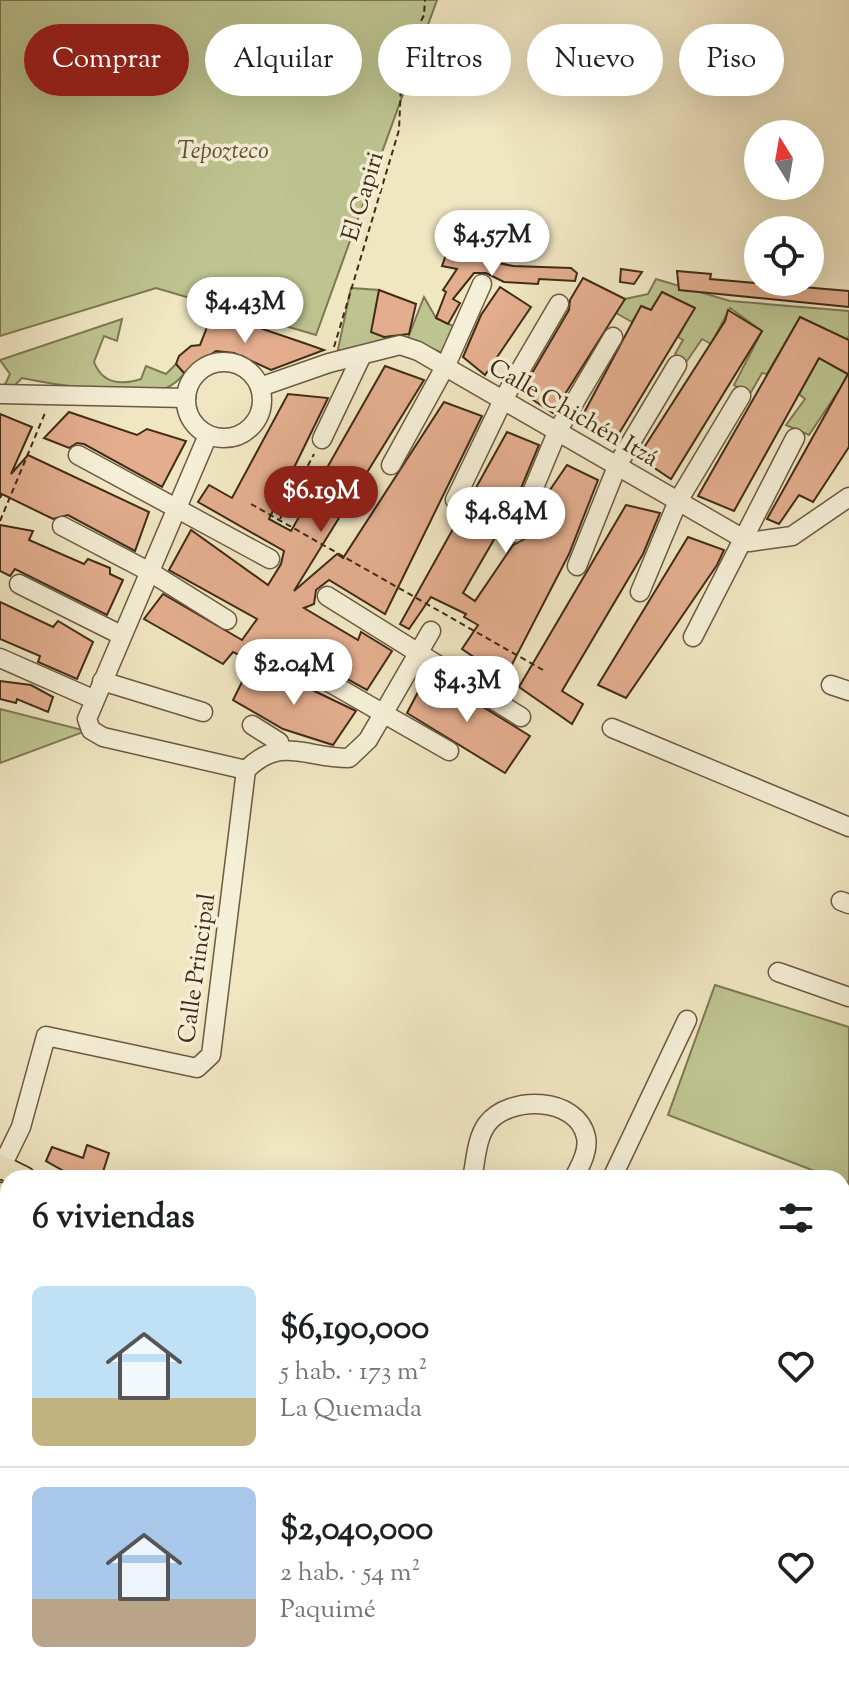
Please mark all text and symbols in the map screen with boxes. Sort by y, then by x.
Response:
chip: Comprar [24,24,189,96]
chip: Alquilar [205,24,362,96]
chip: Filtros [378,24,511,96]
chip: Nuevo [527,24,663,96]
chip: Piso [679,24,784,96]
north arrow [744,120,824,200]
map controls [744,120,824,296]
park label: Tepozteco [177,135,269,169]
street label: El Capiri [334,147,394,246]
pin: $4.57M [427,210,557,278]
button: locate [744,216,824,296]
text: $4.57M [453,217,531,254]
pin: $4.43M [180,277,310,345]
text: $4.43M [204,284,286,321]
street label: Calle Chichén Itzá [482,351,664,476]
pin: $6.19M [256,466,386,534]
text: $6.19M [282,473,360,510]
pin: $4.84M [441,487,571,555]
text: $4.84M [464,494,548,531]
pin: $2.04M [229,639,359,707]
text: $2.04M [253,646,335,683]
pin: $4.3M [411,656,523,724]
text: $4.3M [433,663,501,700]
street label: Calle Principal [171,891,225,1045]
text: 6 viviendas [32,1194,195,1243]
icon: filters [774,1196,818,1240]
text: $6,190,000 [280,1305,429,1354]
icon: home [96,1318,192,1414]
icon: heart [774,1344,818,1388]
text: 5 hab. · 173 m² [280,1354,427,1391]
text: La Quemada [280,1391,422,1428]
text: $2,040,000 [280,1506,433,1555]
icon: home [96,1519,192,1615]
icon: heart [774,1545,818,1589]
text: 2 hab. · 54 m² [280,1555,420,1592]
text: Paquimé [280,1592,376,1629]

